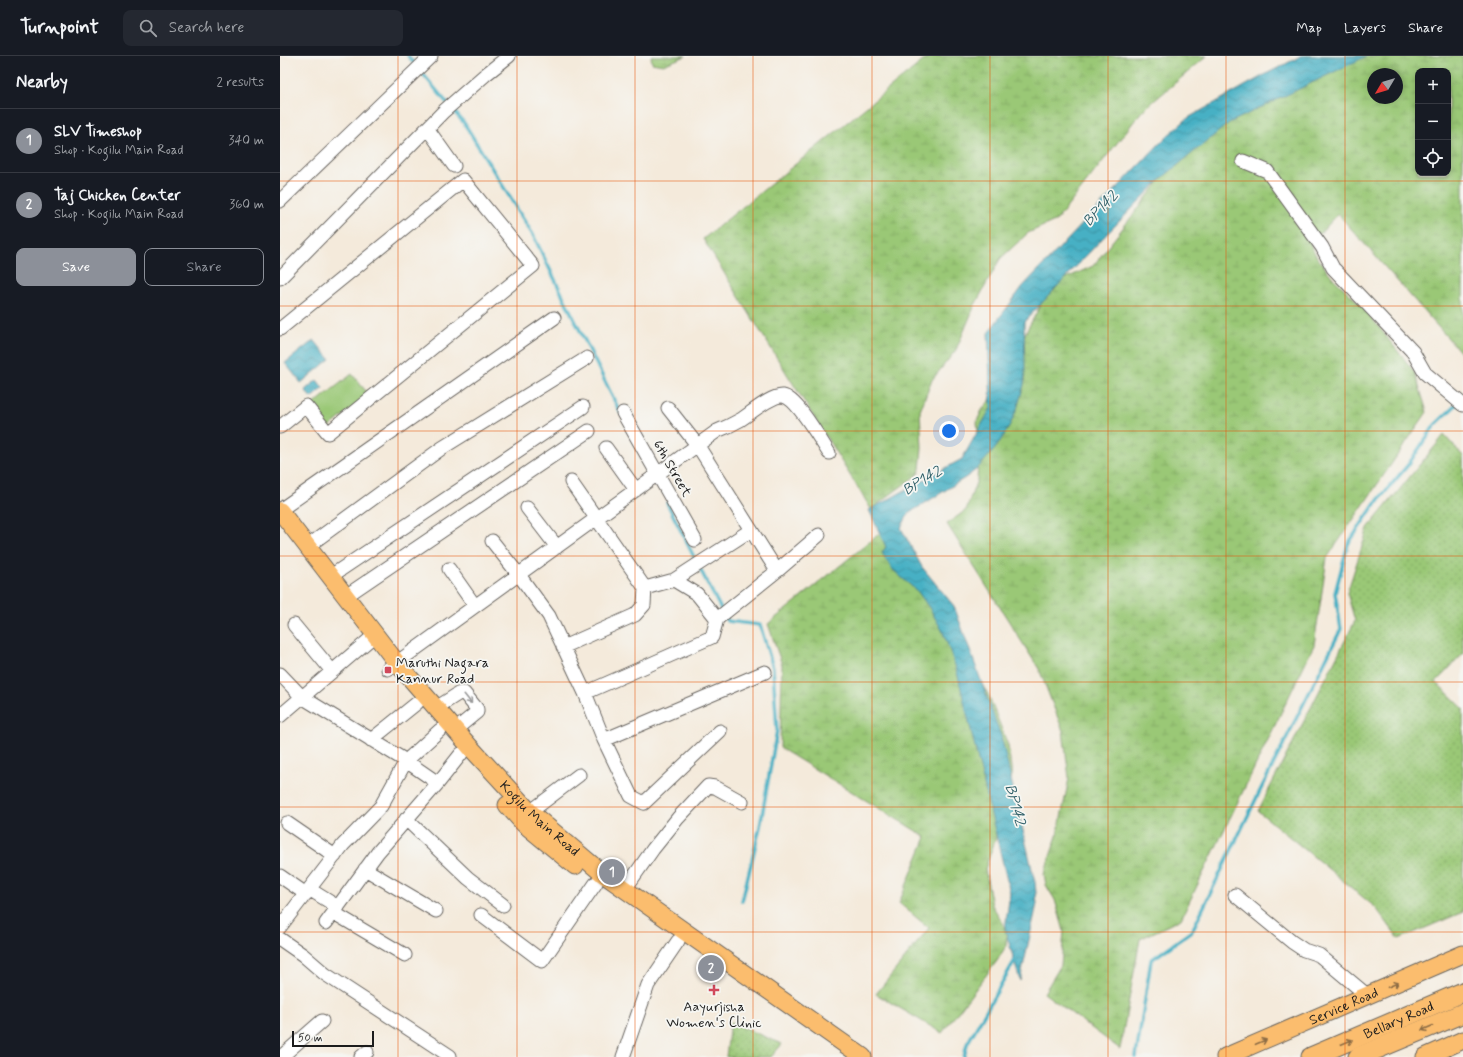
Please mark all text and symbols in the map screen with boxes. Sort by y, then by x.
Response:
search box [123,10,403,46]
text: Turnpoint [20,15,99,40]
icon: search [137,17,159,39]
text: Search here [169,18,244,38]
text: Map [1296,19,1322,37]
text: Layers [1344,19,1386,37]
text: Share [1408,19,1443,37]
north arrow [1367,68,1403,104]
map controls [1415,68,1451,176]
button: + [1415,68,1451,104]
text: Nearby [16,71,68,93]
text: 2 results [217,74,264,91]
button: − [1415,104,1451,140]
text: SLV Timeshop [54,122,142,142]
text: 1 [26,132,32,149]
text: 340 m [229,132,264,149]
button: locate [1415,140,1451,176]
text: Shop · Kogilu Main Road [54,142,183,159]
text: Taj Chicken Center [54,186,180,206]
water label: BP142 [1079,186,1123,231]
text: 2 [26,196,32,213]
text: 360 m [229,196,264,213]
text: Shop · Kogilu Main Road [54,206,183,223]
button: Save [16,248,136,286]
button: Share [144,248,264,286]
your location [939,421,959,441]
street label: 6th Street [649,437,696,501]
water label: BP142 [899,461,946,501]
place label: Maruthi Nagara Kannur Road [396,654,489,688]
marker: Maruthi Nagara Kannur Road [383,665,393,675]
one-way arrow [464,693,473,704]
street label: Kogilu Main Road [495,777,583,860]
water label: BP142 [1000,782,1031,829]
pin: 1 [599,857,625,887]
pin: 2 [698,953,724,983]
one-way arrow [1387,981,1399,988]
marker: Aayurjisha Women's Clinic [708,984,720,996]
street label: Service Road [1306,984,1381,1030]
place label: Aayurjisha Women's Clinic [666,998,762,1032]
street label: Bellary Road [1361,998,1437,1044]
one-way arrow [1421,1025,1433,1032]
scale bar [292,1029,374,1048]
text: 50 m [298,1031,323,1045]
one-way arrow [1341,1037,1353,1045]
one-way arrow [1254,1038,1266,1045]

